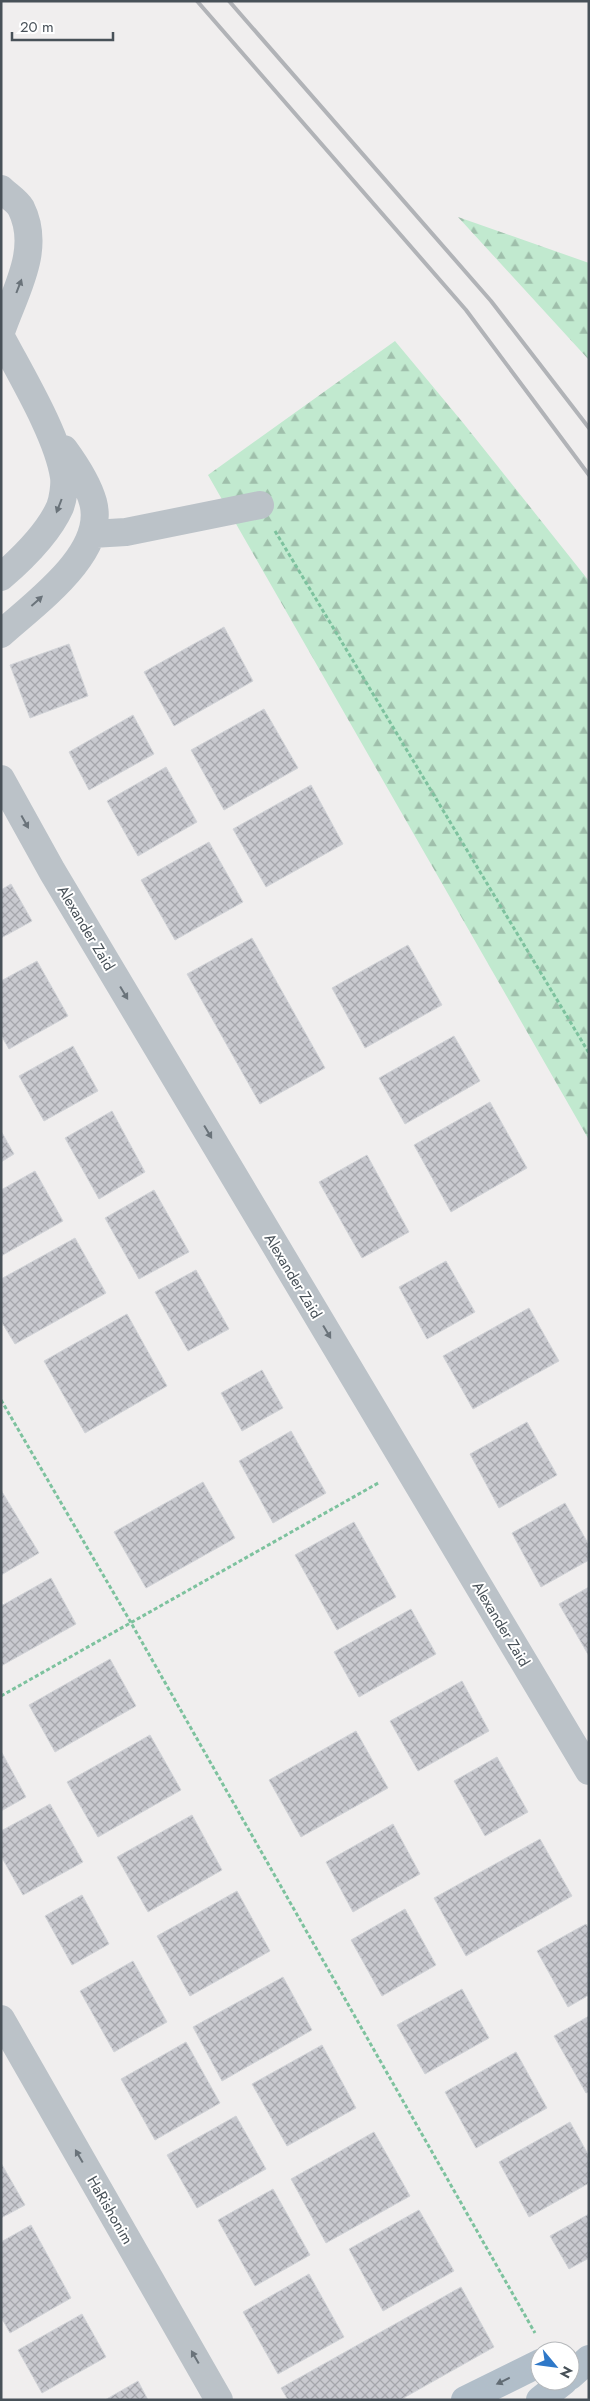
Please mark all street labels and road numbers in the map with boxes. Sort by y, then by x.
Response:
street label: Alexander Zaid [52,881,120,975]
street label: Alexander Zaid [259,1229,327,1323]
street label: Alexander Zaid [467,1577,535,1671]
street label: HaRishonim [82,2172,138,2248]

